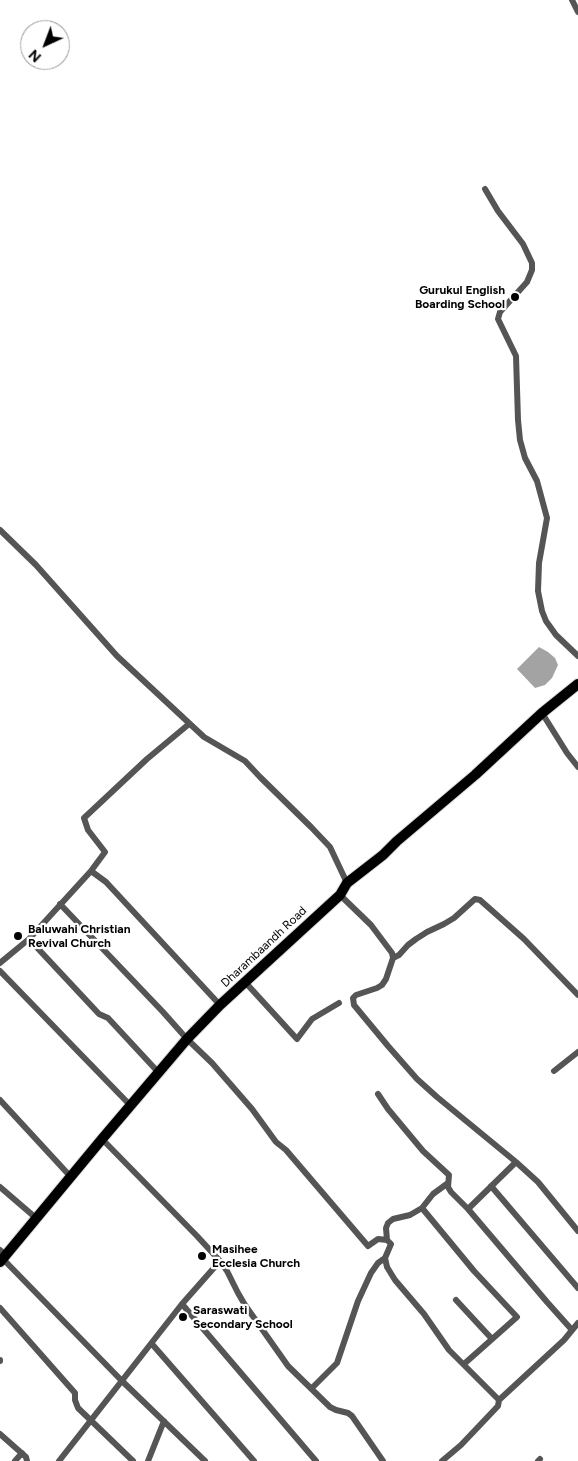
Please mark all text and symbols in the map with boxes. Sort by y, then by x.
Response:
north arrow [20,20,70,70]
text: N [25,46,45,66]
place label: Gurukul English Boarding School [415,283,505,311]
marker: Gurukul English Boarding School [509,291,521,303]
street label: Dharambaandh Road [218,904,310,990]
place label: Baluwahi Christian Revival Church [28,922,131,950]
marker: Baluwahi Christian Revival Church [12,930,24,942]
place label: Masihee Ecclesia Church [212,1242,300,1270]
marker: Masihee Ecclesia Church [196,1250,208,1262]
place label: Saraswati Secondary School [193,1303,293,1331]
marker: Saraswati Secondary School [177,1311,189,1323]

